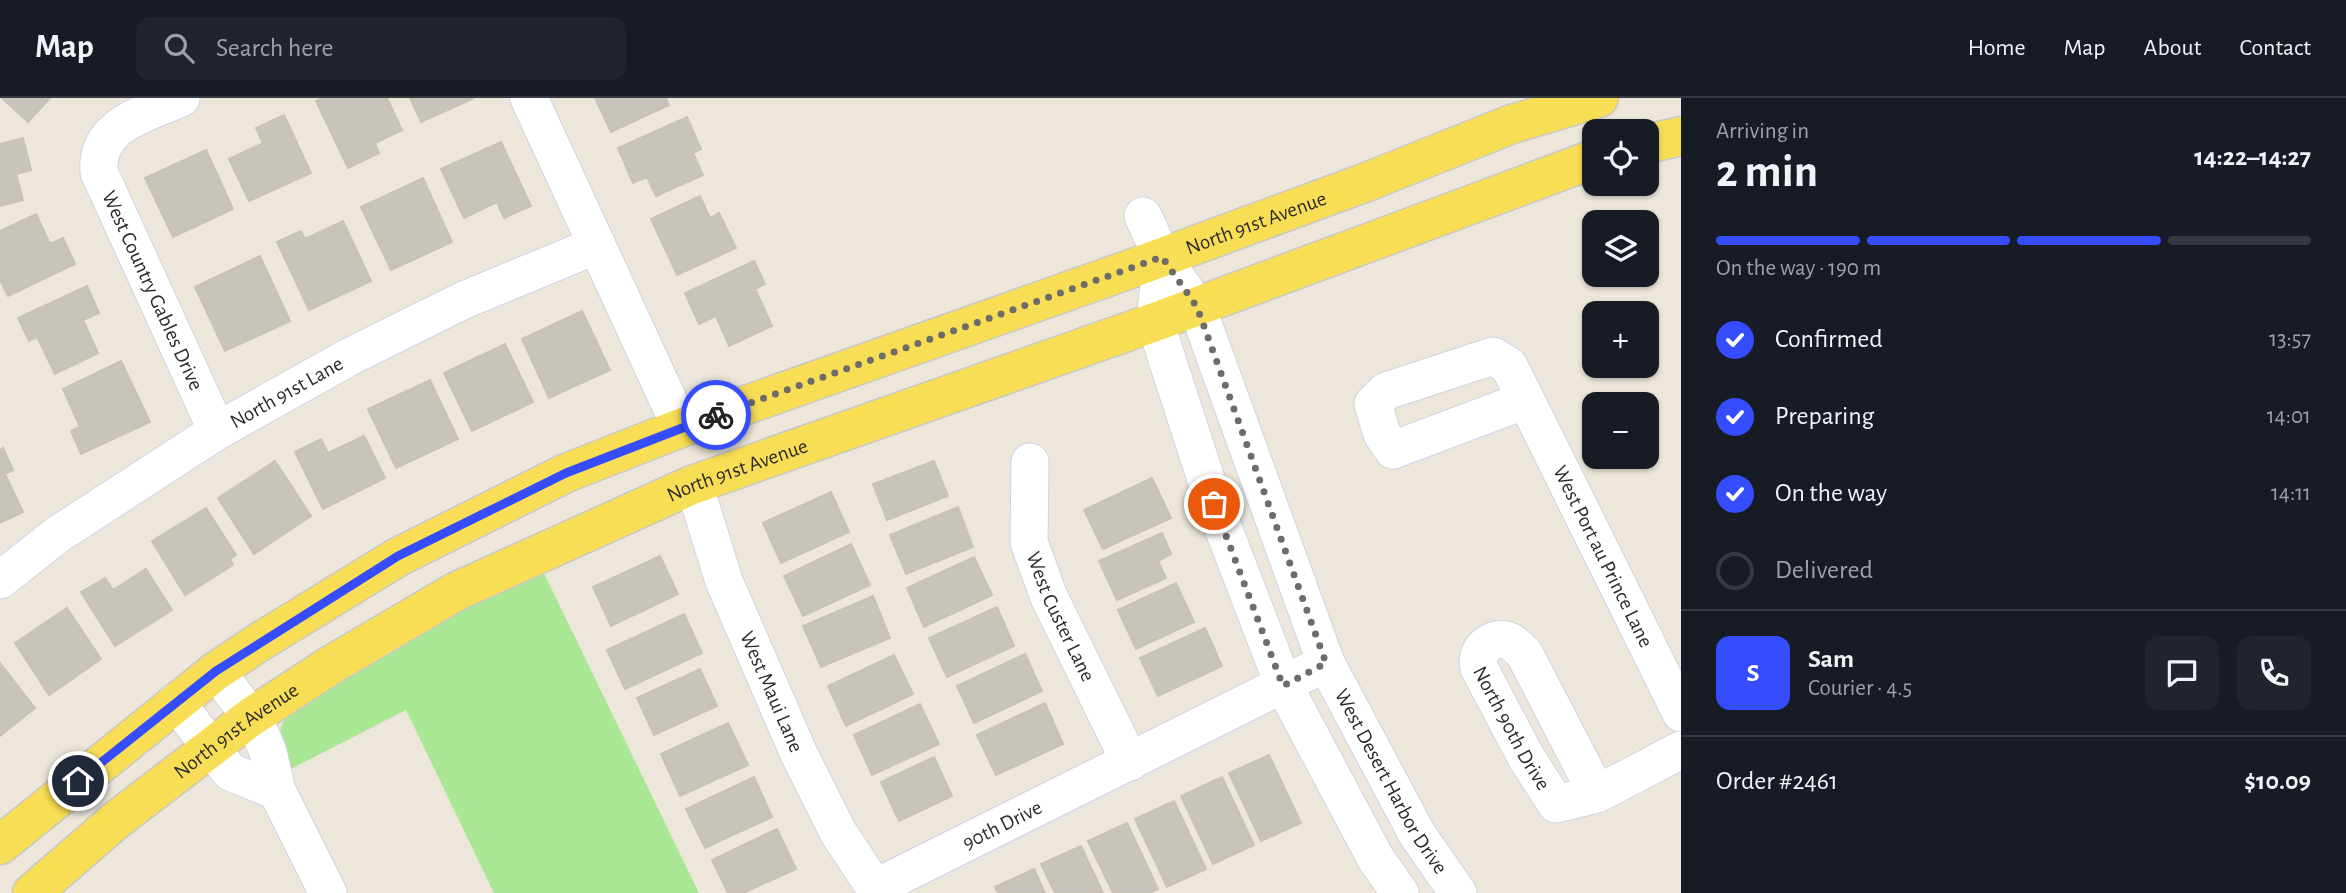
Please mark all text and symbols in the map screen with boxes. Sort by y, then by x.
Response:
search box [136,17,626,80]
icon: search [160,29,198,67]
text: Map [35,31,94,64]
text: Search here [216,35,334,61]
text: Home [1968,36,2026,60]
text: Map [2064,36,2106,60]
text: About [2144,36,2201,60]
text: Contact [2239,36,2311,60]
map controls [1582,119,1659,469]
button: locate [1582,119,1659,196]
text: Arriving in [1716,120,1809,143]
text: 14:22–14:27 [2194,144,2311,170]
text: 2 min [1716,149,1818,195]
street label: West Country Gables Drive [98,188,207,393]
street label: North 91st Avenue [1183,188,1329,259]
button: layers [1582,210,1659,287]
text: On the way · 190 m [1716,257,1881,280]
button: + [1582,301,1659,378]
icon: check [1716,321,1754,359]
text: Confirmed [1775,326,1883,352]
text: 13:57 [2269,328,2311,351]
street label: North 91st Lane [227,353,347,432]
courier [681,380,751,450]
button: − [1582,392,1659,469]
icon: bike [697,396,735,434]
icon: check [1716,398,1754,436]
text: Preparing [1775,403,1874,429]
text: 14:01 [2267,405,2311,428]
street label: North 91st Avenue [664,435,810,506]
street label: West Port au Prince Lane [1549,462,1657,651]
pin [1184,474,1244,534]
icon: check [1716,475,1754,513]
text: On the way [1775,480,1887,506]
text: 14:11 [2271,482,2311,505]
icon: bag [1195,485,1233,523]
street label: West Custer Lane [1022,549,1099,685]
text: Delivered [1775,557,1873,583]
street label: West Maui Lane [736,628,807,756]
button: chat [2145,636,2219,710]
button: phone [2237,636,2311,710]
text: Sam [1808,646,1854,672]
text: S [1747,660,1759,686]
street label: North 90th Drive [1469,663,1554,794]
text: Courier · 4.5 [1808,677,1912,700]
street label: North 91st Avenue [170,679,302,783]
street label: West Desert Harbor Drive [1331,686,1451,878]
pin [48,751,108,811]
icon: home [59,762,97,800]
text: Order #2461 [1716,768,1838,794]
text: $10.09 [2244,768,2311,794]
street label: 90th Drive [959,797,1045,854]

